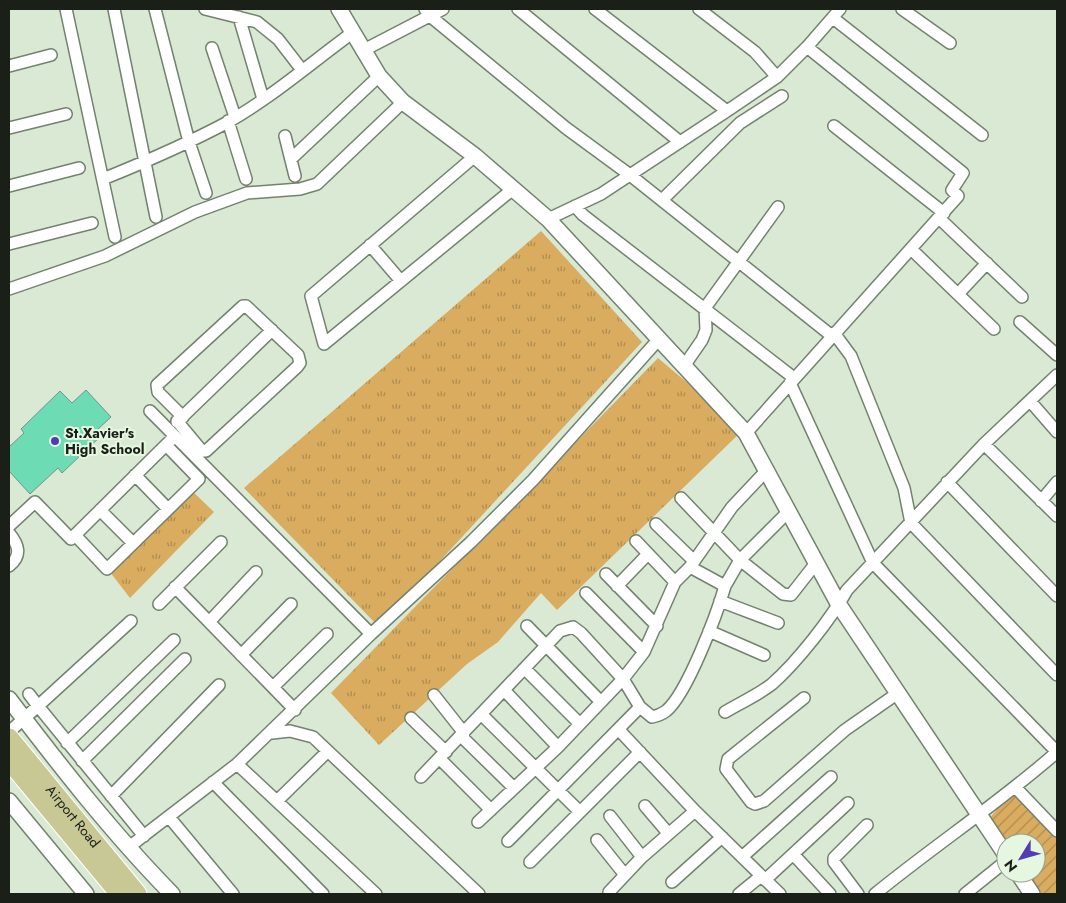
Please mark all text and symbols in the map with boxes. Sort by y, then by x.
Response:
place label: St.Xavier's High School [65,423,145,459]
marker: St.Xavier's High School [49,435,61,447]
street label: Airport Road [41,780,105,852]
north arrow [996,833,1046,883]
text: N [999,855,1022,876]

